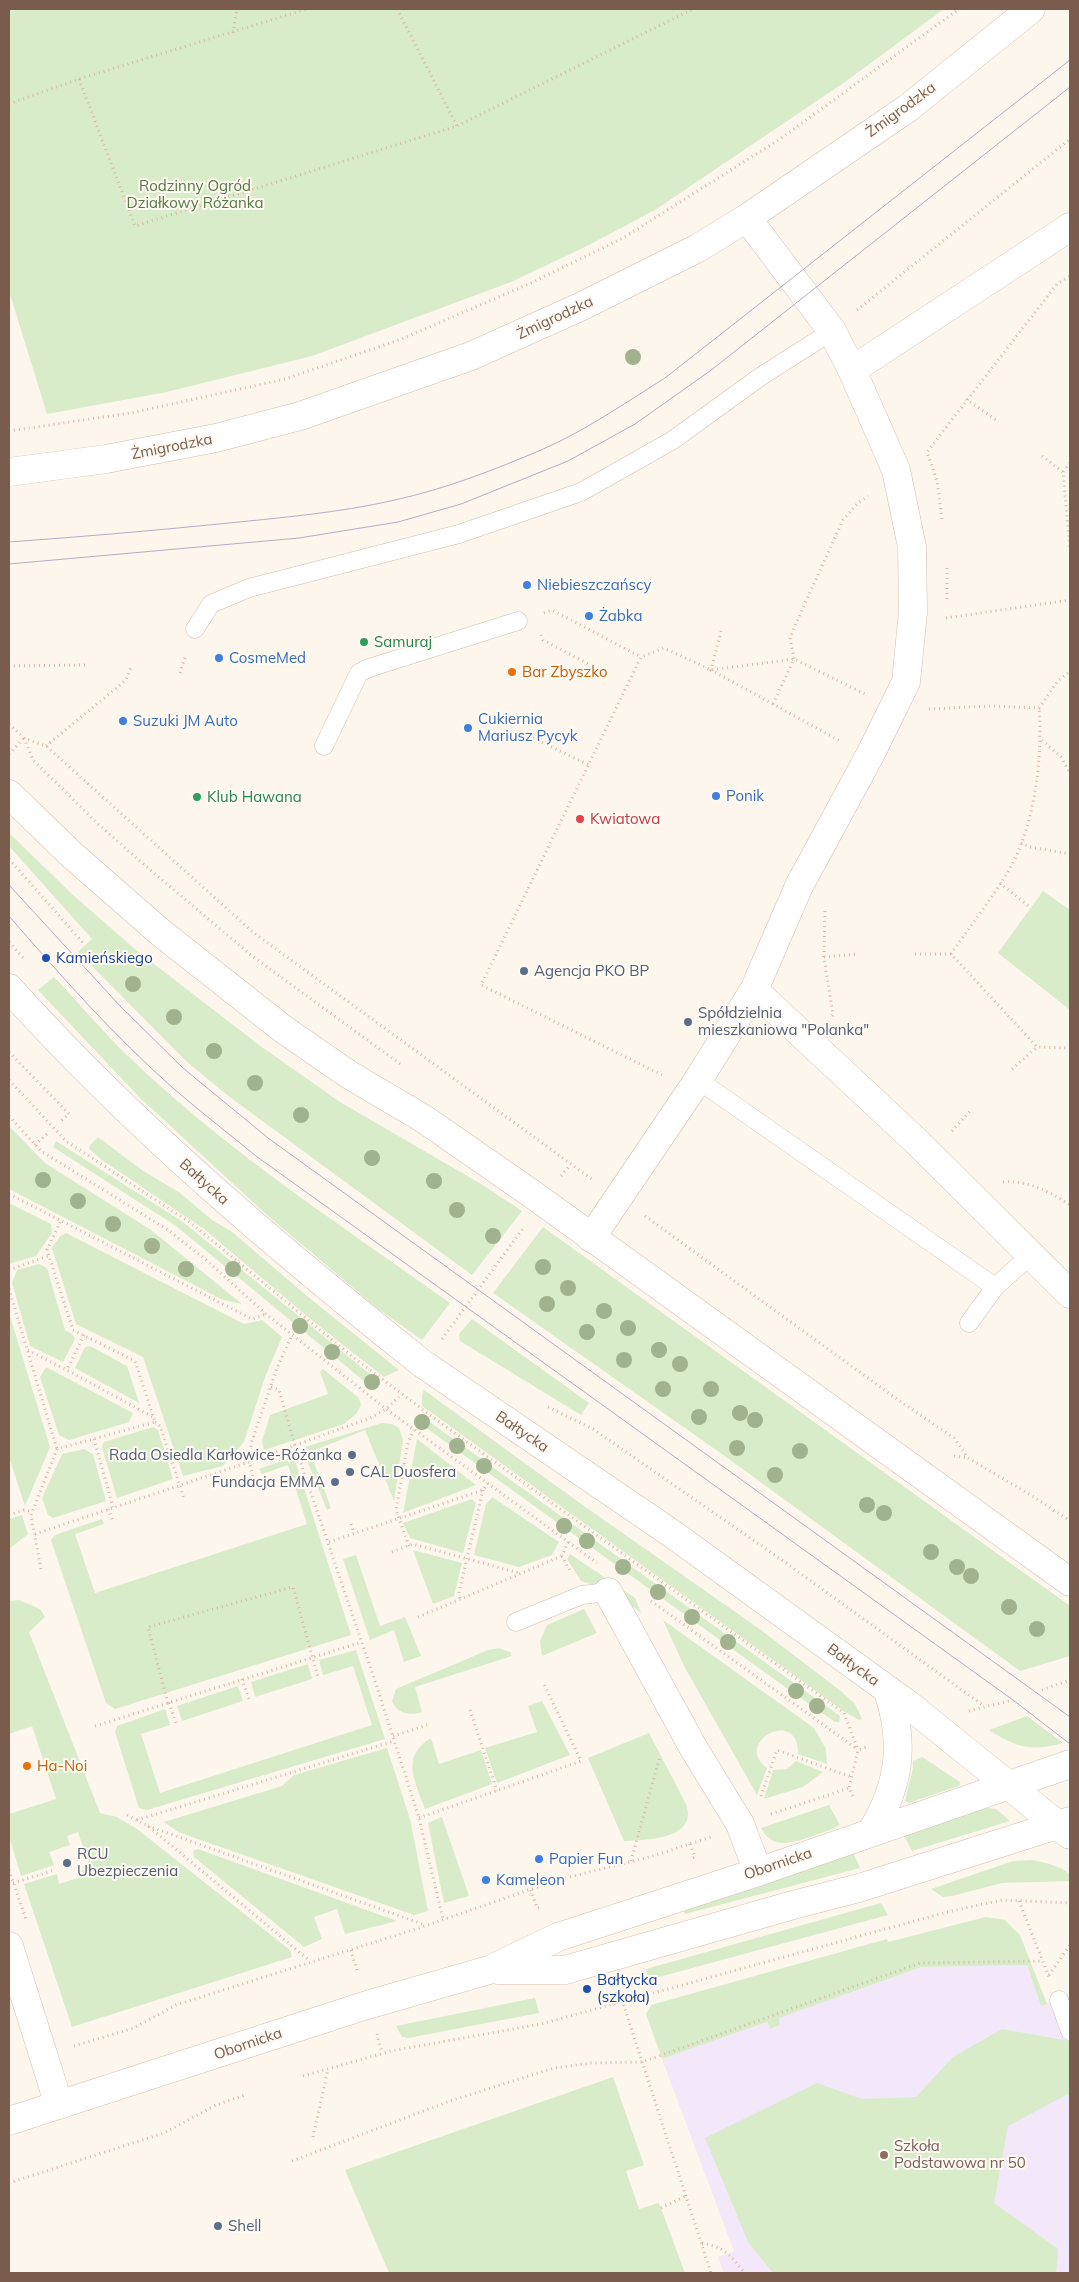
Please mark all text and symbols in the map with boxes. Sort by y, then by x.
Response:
street label: Żmigrodzka [863,79,939,141]
park label: Rodzinny Ogród Działkowy Różanka [126,177,264,212]
street label: Żmigrodzka [514,293,596,343]
street label: Żmigrodzka [130,430,214,464]
place label: Niebieszczańscy [537,576,651,594]
marker: Niebieszczańscy [521,579,533,591]
place label: Żabka [599,607,642,625]
marker: Żabka [583,610,595,622]
place label: Samuraj [374,633,432,651]
marker: Samuraj [358,636,370,648]
place label: CosmeMed [229,649,306,667]
marker: CosmeMed [213,652,225,664]
place label: Bar Zbyszko [522,663,607,681]
marker: Bar Zbyszko [506,666,518,678]
place label: Cukiernia Mariusz Pycyk [478,710,577,745]
place label: Suzuki JM Auto [133,712,238,730]
marker: Suzuki JM Auto [117,715,129,727]
marker: Cukiernia Mariusz Pycyk [462,722,474,734]
place label: Ponik [726,787,764,805]
place label: Klub Hawana [207,788,302,806]
marker: Ponik [710,790,722,802]
marker: Klub Hawana [191,791,203,803]
place label: Kwiatowa [590,810,660,828]
marker: Kwiatowa [574,813,586,825]
place label: Kamieńskiego [56,949,153,967]
marker: Kamieńskiego [40,952,52,964]
place label: Agencja PKO BP [534,962,649,980]
marker: Agencja PKO BP [518,965,530,977]
place label: Spółdzielnia mieszkaniowa "Polanka" [698,1004,869,1039]
marker: Spółdzielnia mieszkaniowa "Polanka" [682,1016,694,1028]
street label: Bałtycka [176,1155,232,1209]
street label: Bałtycka [492,1408,552,1456]
place label: Rada Osiedla Karłowice-Różanka [109,1446,342,1464]
marker: Rada Osiedla Karłowice-Różanka [346,1449,358,1461]
place label: CAL Duosfera [360,1463,456,1481]
marker: CAL Duosfera [344,1466,356,1478]
place label: Fundacja EMMA [212,1473,325,1491]
marker: Fundacja EMMA [329,1476,341,1488]
street label: Bałtycka [823,1640,883,1690]
place label: Ha-Noi [37,1757,87,1775]
marker: Ha-Noi [21,1760,33,1772]
street label: Obornicka [741,1844,815,1884]
place label: RCU Ubezpieczenia [77,1845,178,1880]
place label: Papier Fun [549,1850,623,1868]
marker: Papier Fun [533,1853,545,1865]
marker: RCU Ubezpieczenia [61,1857,73,1869]
place label: Kameleon [496,1871,565,1889]
marker: Kameleon [480,1874,492,1886]
place label: Bałtycka (szkoła) [597,1971,657,2006]
marker: Bałtycka (szkoła) [581,1983,593,1995]
street label: Obornicka [211,2024,285,2064]
place label: Szkoła Podstawowa nr 50 [894,2137,1026,2172]
marker: Szkoła Podstawowa nr 50 [878,2149,890,2161]
place label: Shell [228,2217,261,2235]
marker: Shell [212,2220,224,2232]

